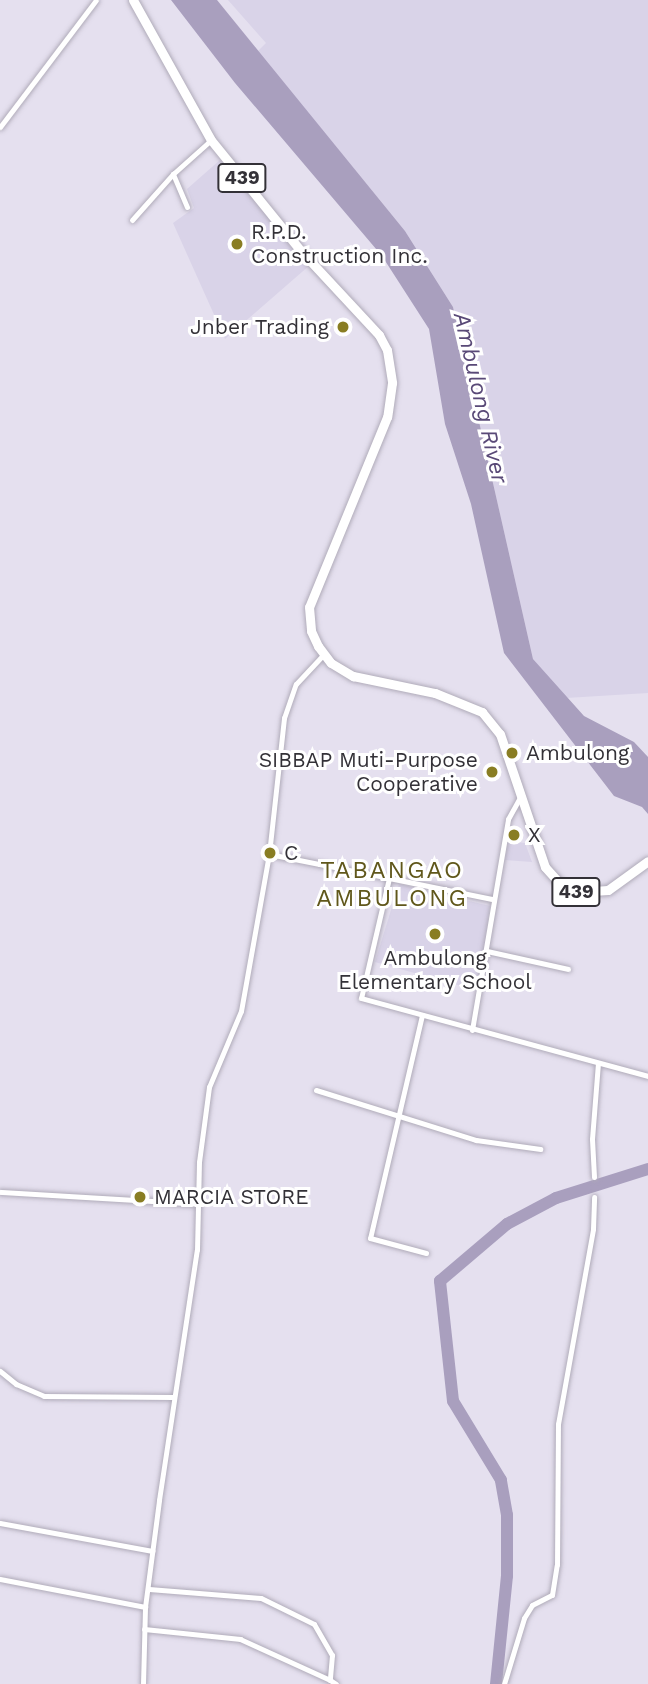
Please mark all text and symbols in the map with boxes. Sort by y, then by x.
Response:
road number: 439 [216,162,268,194]
place label: R.P.D. Construction Inc. [251,219,428,269]
marker: R.P.D. Construction Inc. [229,236,245,252]
water label: Ambulong River [447,310,513,486]
place label: Jnber Trading [189,314,329,340]
marker: Jnber Trading [335,319,351,335]
place label: Ambulong [526,740,629,766]
marker: Ambulong [504,745,520,761]
place label: SIBBAP Muti-Purpose Cooperative [258,747,478,797]
marker: SIBBAP Muti-Purpose Cooperative [484,764,500,780]
place label: X [528,822,541,848]
marker: X [506,827,522,843]
place label: C [284,840,298,866]
marker: C [262,845,278,861]
district label: TABANGAO AMBULONG [317,857,467,913]
road number: 439 [550,876,602,908]
marker: Ambulong Elementary School [427,926,443,942]
place label: Ambulong Elementary School [338,945,532,995]
place label: MARCIA STORE [154,1184,309,1210]
marker: MARCIA STORE [132,1189,148,1205]

